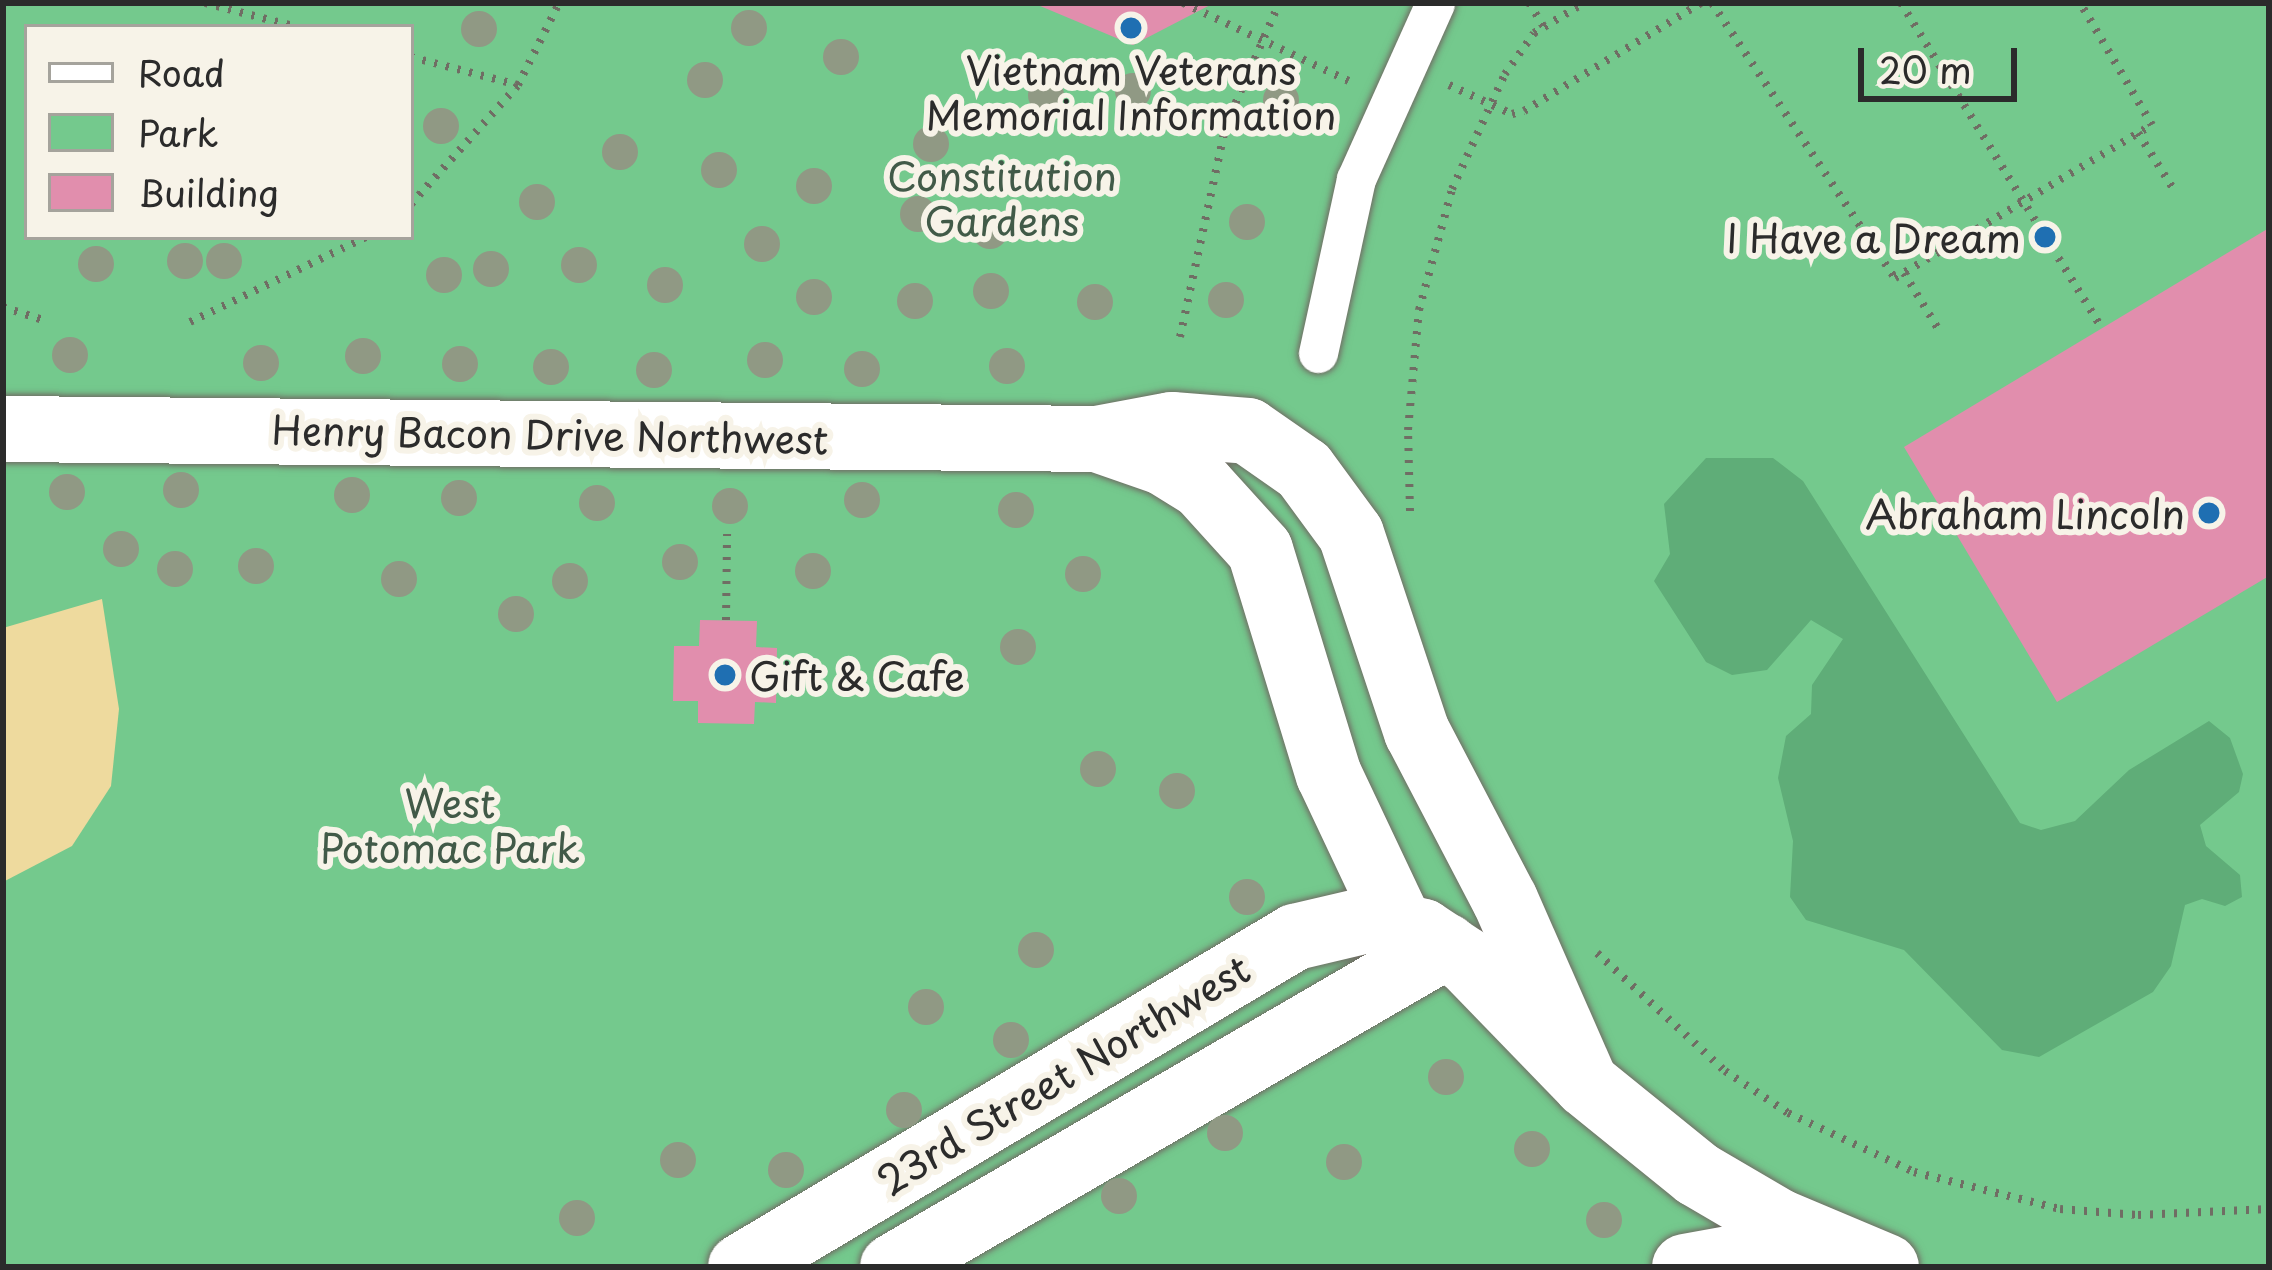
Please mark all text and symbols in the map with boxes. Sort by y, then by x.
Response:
marker: Vietnam Veterans Memorial Information [1118,15,1144,41]
legend [24,24,414,240]
scale bar [1864,24,2023,98]
text: 20 m [1879,42,1972,96]
text: Road [138,45,225,99]
place label: Vietnam Veterans Memorial Information [925,47,1337,138]
text: Park [138,105,218,159]
park label: Constitution Gardens [887,153,1117,244]
text: Building [138,165,279,219]
place label: I Have a Dream [1725,214,2021,260]
marker: I Have a Dream [2032,224,2058,250]
street label: Henry Bacon Drive Northwest [270,406,830,462]
place label: Abraham Lincoln [1865,490,2185,536]
marker: Abraham Lincoln [2196,500,2222,526]
place label: Gift & Cafe [749,652,967,698]
marker: Gift & Cafe [712,662,738,688]
park label: West Potomac Park [321,780,579,871]
street label: 23rd Street Northwest [868,944,1258,1204]

